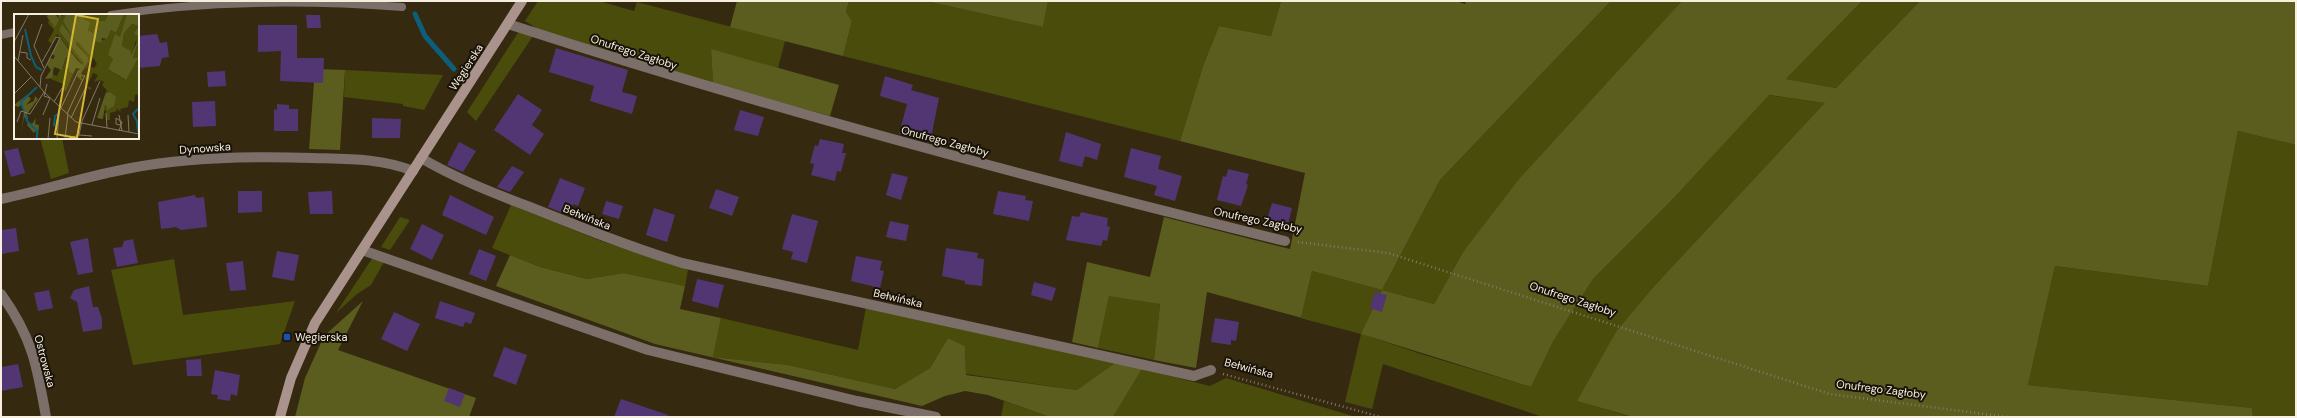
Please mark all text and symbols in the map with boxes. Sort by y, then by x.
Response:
inset map [14,14,139,139]
street label: Onufrego Zagłoby [589,31,679,73]
street label: Węgierska [446,41,486,93]
street label: Onufrego Zagłoby [900,123,990,159]
street label: Dynowska [179,139,231,157]
street label: Bełwińska [561,201,613,233]
street label: Onufrego Zagłoby [1212,204,1304,236]
street label: Onufrego Zagłoby [1528,278,1618,320]
street label: Bełwińska [872,286,924,310]
place label: Węgierska [295,330,347,344]
marker: Węgierska [282,332,292,342]
street label: Ostrowska [31,333,59,389]
street label: Bełwińska [1223,355,1275,381]
street label: Onufrego Zagłoby [1835,377,1927,401]

